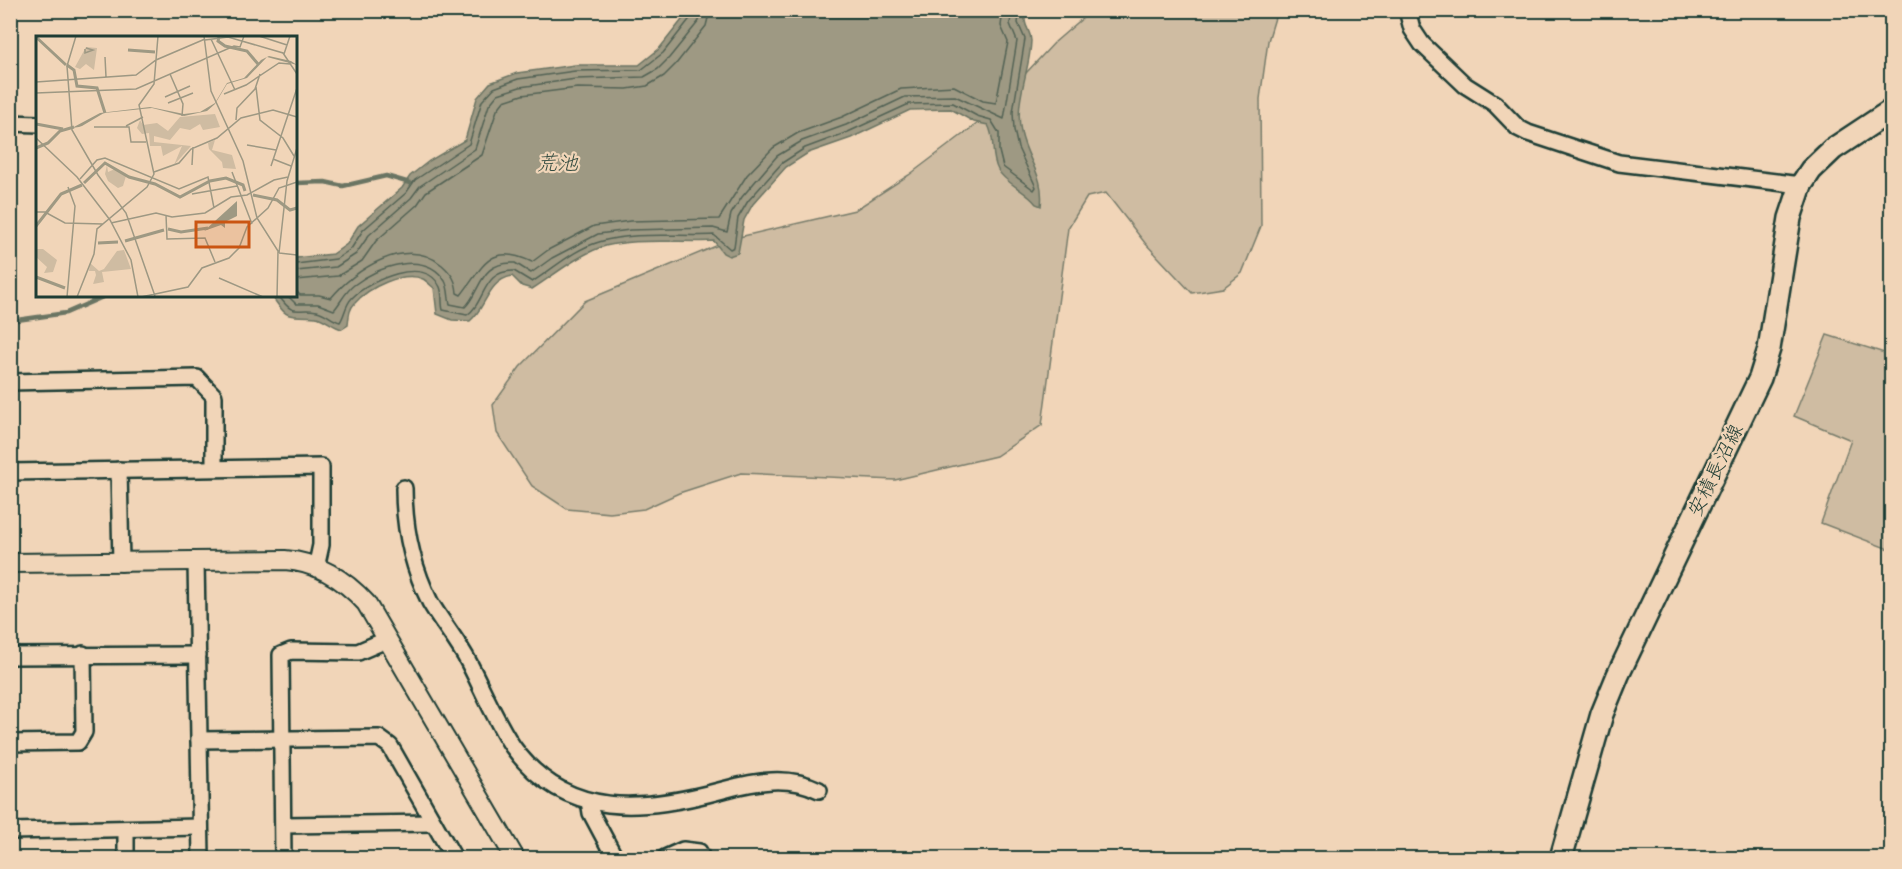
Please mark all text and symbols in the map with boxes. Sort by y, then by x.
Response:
inset map [36,36,297,297]
water label: 荒池 [536,150,579,175]
street label: 安積長沼線 [1682,420,1748,520]

